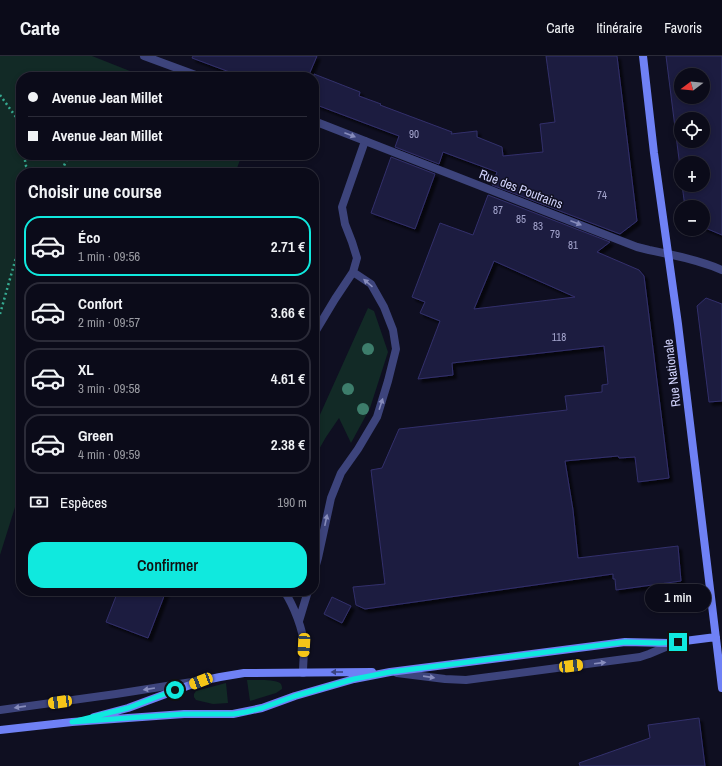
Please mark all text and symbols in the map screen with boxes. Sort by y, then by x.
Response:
text: Carte [20,15,60,41]
text: Carte [546,19,574,37]
text: Itinéraire [596,19,642,37]
text: Favoris [664,19,702,37]
north arrow [674,68,710,104]
map controls [674,68,710,236]
text: Avenue Jean Millet [52,87,162,108]
button: locate [674,112,710,148]
text: Avenue Jean Millet [52,125,162,146]
house number: 90 [409,127,419,141]
one-way arrow [345,133,357,139]
button: + [674,156,710,192]
street label: Rue des Poutrains [477,165,565,213]
text: Choisir une course [28,179,162,204]
house number: 74 [597,188,607,202]
button: − [674,200,710,236]
house number: 87 [493,203,503,217]
house number: 85 [516,212,526,226]
house number: 83 [533,219,543,233]
one-way arrow [570,220,581,226]
text: Éco [78,227,101,248]
house number: 79 [550,227,560,241]
icon: car [30,228,66,264]
text: 2.71 € [271,236,305,257]
house number: 81 [568,238,578,252]
text: 1 min · 09:56 [78,248,140,265]
one-way arrow [363,278,373,287]
text: Confort [78,293,122,314]
icon: car [30,294,66,330]
text: 3.66 € [271,302,305,323]
text: 2 min · 09:57 [78,314,140,331]
house number: 118 [552,330,566,344]
street label: Rue Nationale [659,338,685,408]
text: XL [78,359,94,380]
icon: car [30,360,66,396]
text: 4.61 € [271,368,305,389]
text: 3 min · 09:58 [78,380,140,397]
one-way arrow [378,397,384,409]
text: Green [78,425,114,446]
icon: car [30,426,66,462]
text: 2.38 € [271,434,305,455]
text: 4 min · 09:59 [78,446,140,463]
icon: cash [28,491,50,513]
text: Espèces [60,492,107,513]
text: 190 m [277,494,307,511]
one-way arrow [324,514,330,526]
button: Confirmer [28,542,307,588]
callout: 1 min [645,584,711,612]
text: 1 min [664,589,692,606]
car [297,633,311,657]
route end [669,633,687,651]
car [558,659,584,673]
one-way arrow [594,660,606,666]
one-way arrow [330,669,343,675]
car [188,671,214,691]
one-way arrow [423,674,435,680]
route start [166,681,184,699]
one-way arrow [143,686,155,692]
car [47,694,73,710]
one-way arrow [14,704,26,710]

